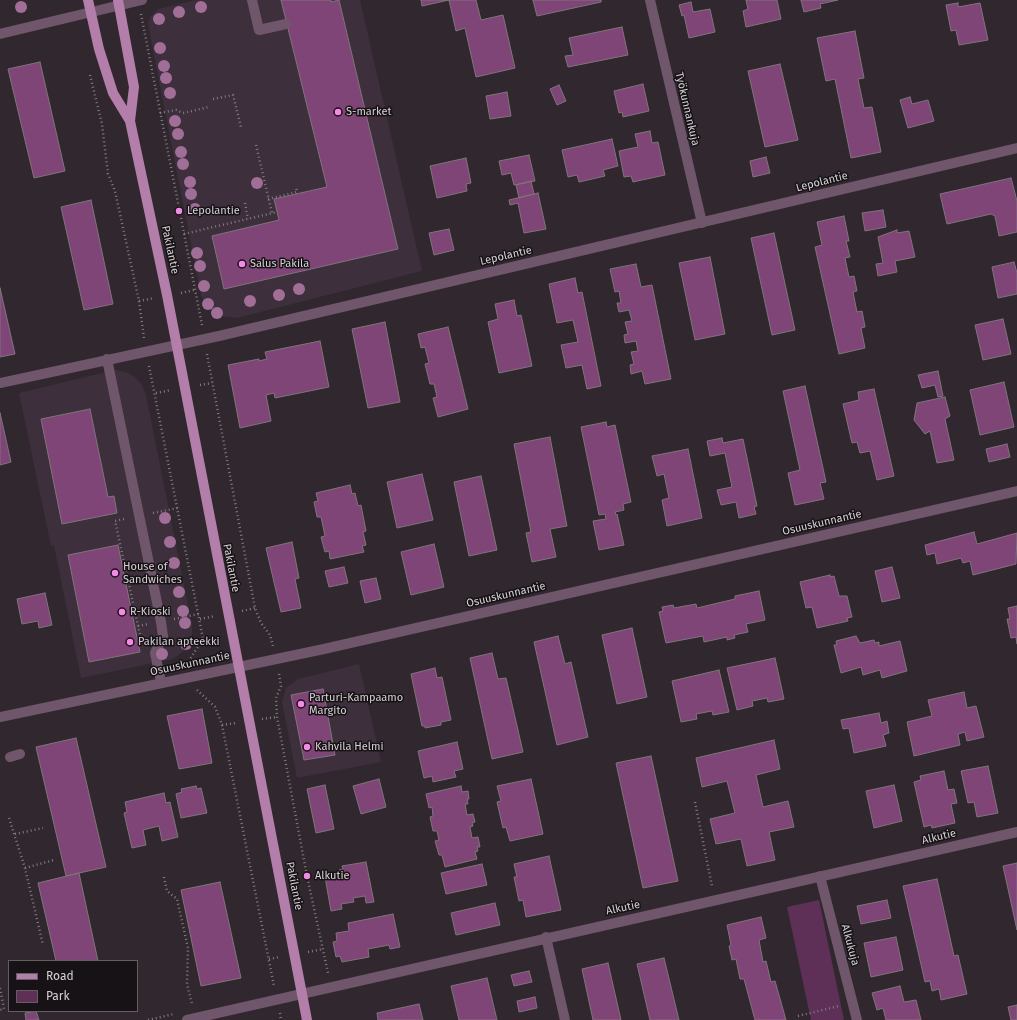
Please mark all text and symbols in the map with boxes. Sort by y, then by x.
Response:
street label: Työkunnankuja [672,71,702,147]
place label: S-market [346,105,392,119]
marker: S-market [333,107,343,117]
street label: Lepolantie [795,169,849,195]
place label: Lepolantie [187,204,240,218]
marker: Lepolantie [174,206,184,216]
street label: Pakilantie [158,225,182,275]
street label: Lepolantie [479,244,533,268]
place label: Salus Pakila [250,257,309,271]
marker: Salus Pakila [237,259,247,269]
street label: Osuuskunnantie [781,507,863,539]
street label: Pakilantie [220,543,242,593]
place label: House of Sandwiches [123,560,182,586]
marker: House of Sandwiches [110,568,120,578]
street label: Osuuskunnantie [465,579,547,611]
place label: R-Kioski [130,605,171,619]
marker: R-Kioski [117,607,127,617]
place label: Pakilan apteekki [138,635,220,649]
marker: Pakilan apteekki [125,637,135,647]
street label: Osuuskunnantie [149,649,231,679]
place label: Parturi-Kampaamo Margito [309,691,403,717]
marker: Parturi-Kampaamo Margito [296,699,306,709]
place label: Kahvila Helmi [315,740,384,754]
marker: Kahvila Helmi [302,742,312,752]
street label: Alkutie [921,827,957,847]
street label: Pakilantie [283,861,305,911]
place label: Alkutie [315,869,350,883]
marker: Alkutie [302,871,312,881]
street label: Alkutie [605,898,641,918]
street label: Alkukuja [838,923,862,967]
legend [8,960,138,1012]
text: Road [46,969,74,983]
text: Park [46,989,70,1003]

